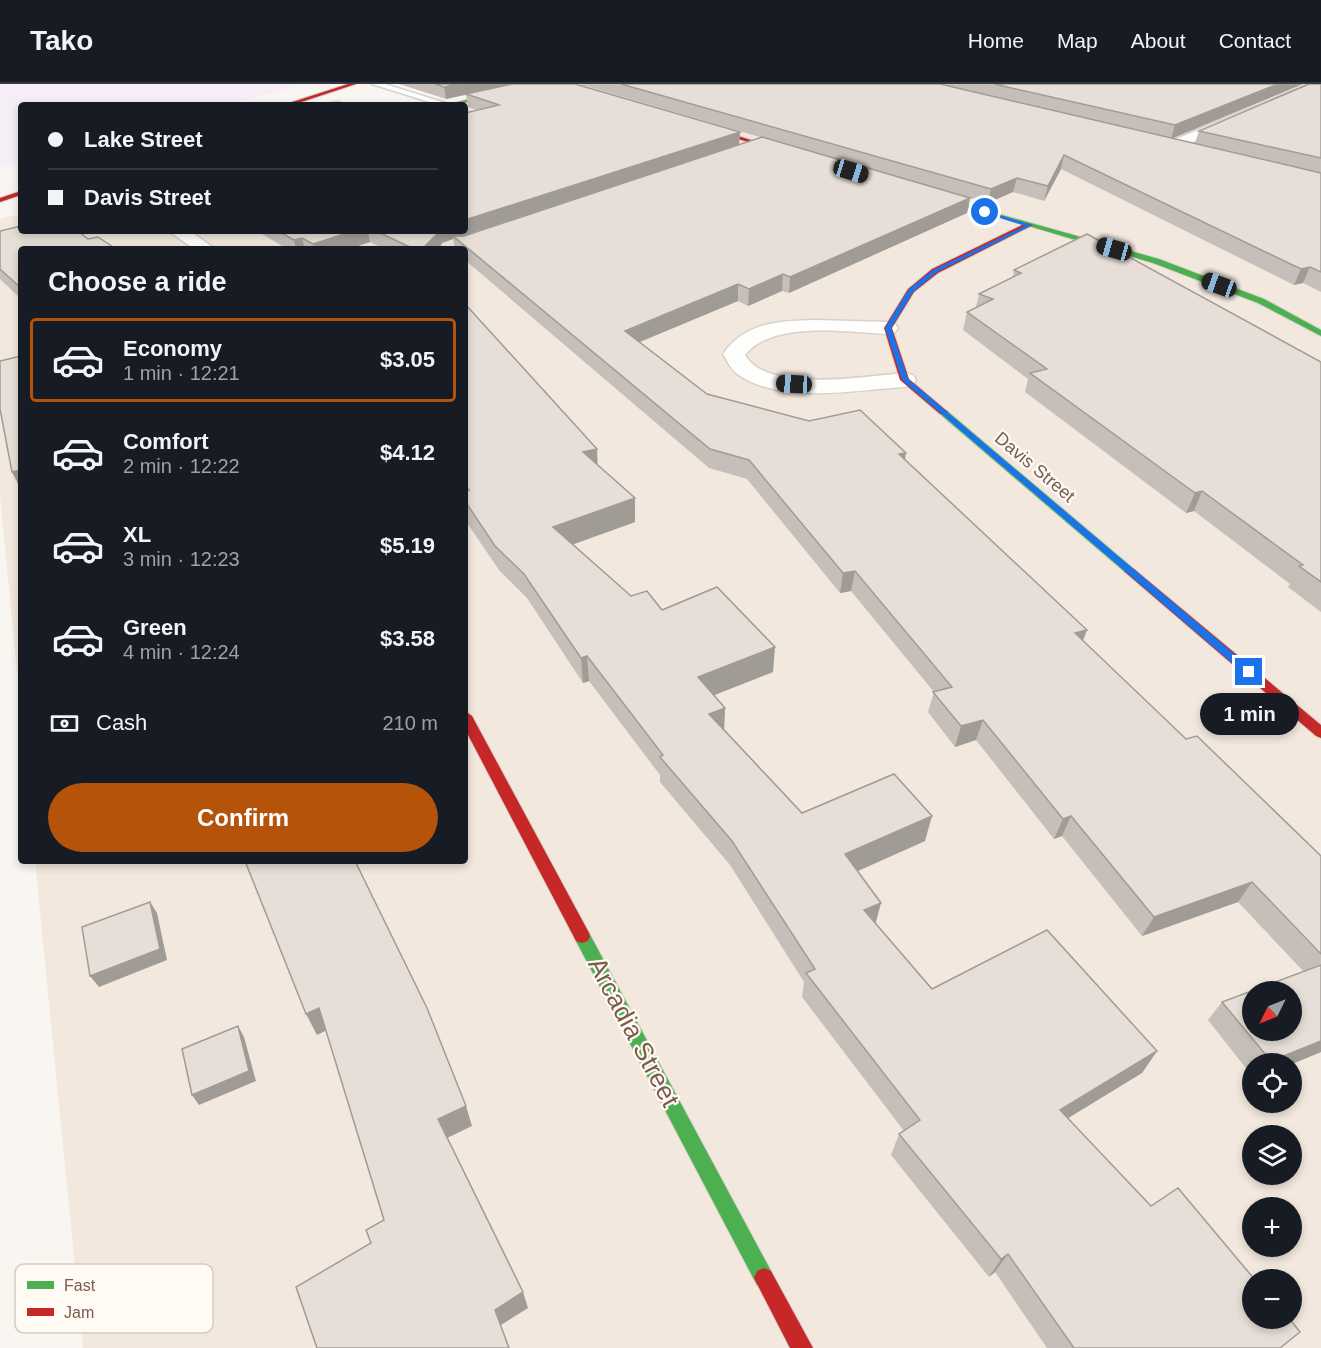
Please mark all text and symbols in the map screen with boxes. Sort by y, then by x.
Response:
text: Tako [30,25,93,56]
text: Home [968,29,1024,52]
text: Map [1057,29,1098,52]
text: About [1131,29,1186,52]
text: Contact [1219,29,1291,52]
text: Lake Street [84,127,203,152]
car [831,157,871,185]
text: Davis Street [84,185,211,210]
route start [971,198,998,225]
car [1094,235,1134,263]
text: Choose a ride [48,267,227,297]
car [1199,270,1239,300]
icon: car [51,333,105,387]
text: Economy [123,336,222,361]
text: $3.05 [380,347,435,372]
text: 1 min · 12:21 [123,362,240,384]
car [776,374,812,394]
icon: car [51,426,105,480]
street label: Davis Street [991,428,1079,506]
text: Comfort [123,429,209,454]
text: $4.12 [380,440,435,465]
text: 2 min · 12:22 [123,455,240,477]
icon: car [51,519,105,573]
text: XL [123,522,151,547]
text: $5.19 [380,533,435,558]
text: 3 min · 12:23 [123,548,240,570]
icon: car [51,612,105,666]
text: Green [123,615,187,640]
text: $3.58 [380,626,435,651]
text: 4 min · 12:24 [123,641,240,663]
route end [1235,658,1262,685]
callout: 1 min [1200,693,1298,735]
text: 1 min [1223,703,1276,725]
icon: cash [48,707,81,740]
text: Cash [96,710,147,735]
text: 210 m [382,712,438,734]
button: Confirm [48,783,438,852]
street label: Arcadia Street [582,952,686,1112]
north arrow [1242,981,1302,1041]
map controls [1242,981,1302,1329]
button: locate [1242,1053,1302,1113]
button: layers [1242,1125,1302,1185]
button: + [1242,1197,1302,1257]
legend [15,1264,213,1333]
button: − [1242,1269,1302,1329]
text: Fast [64,1277,96,1294]
text: Jam [64,1304,94,1321]

